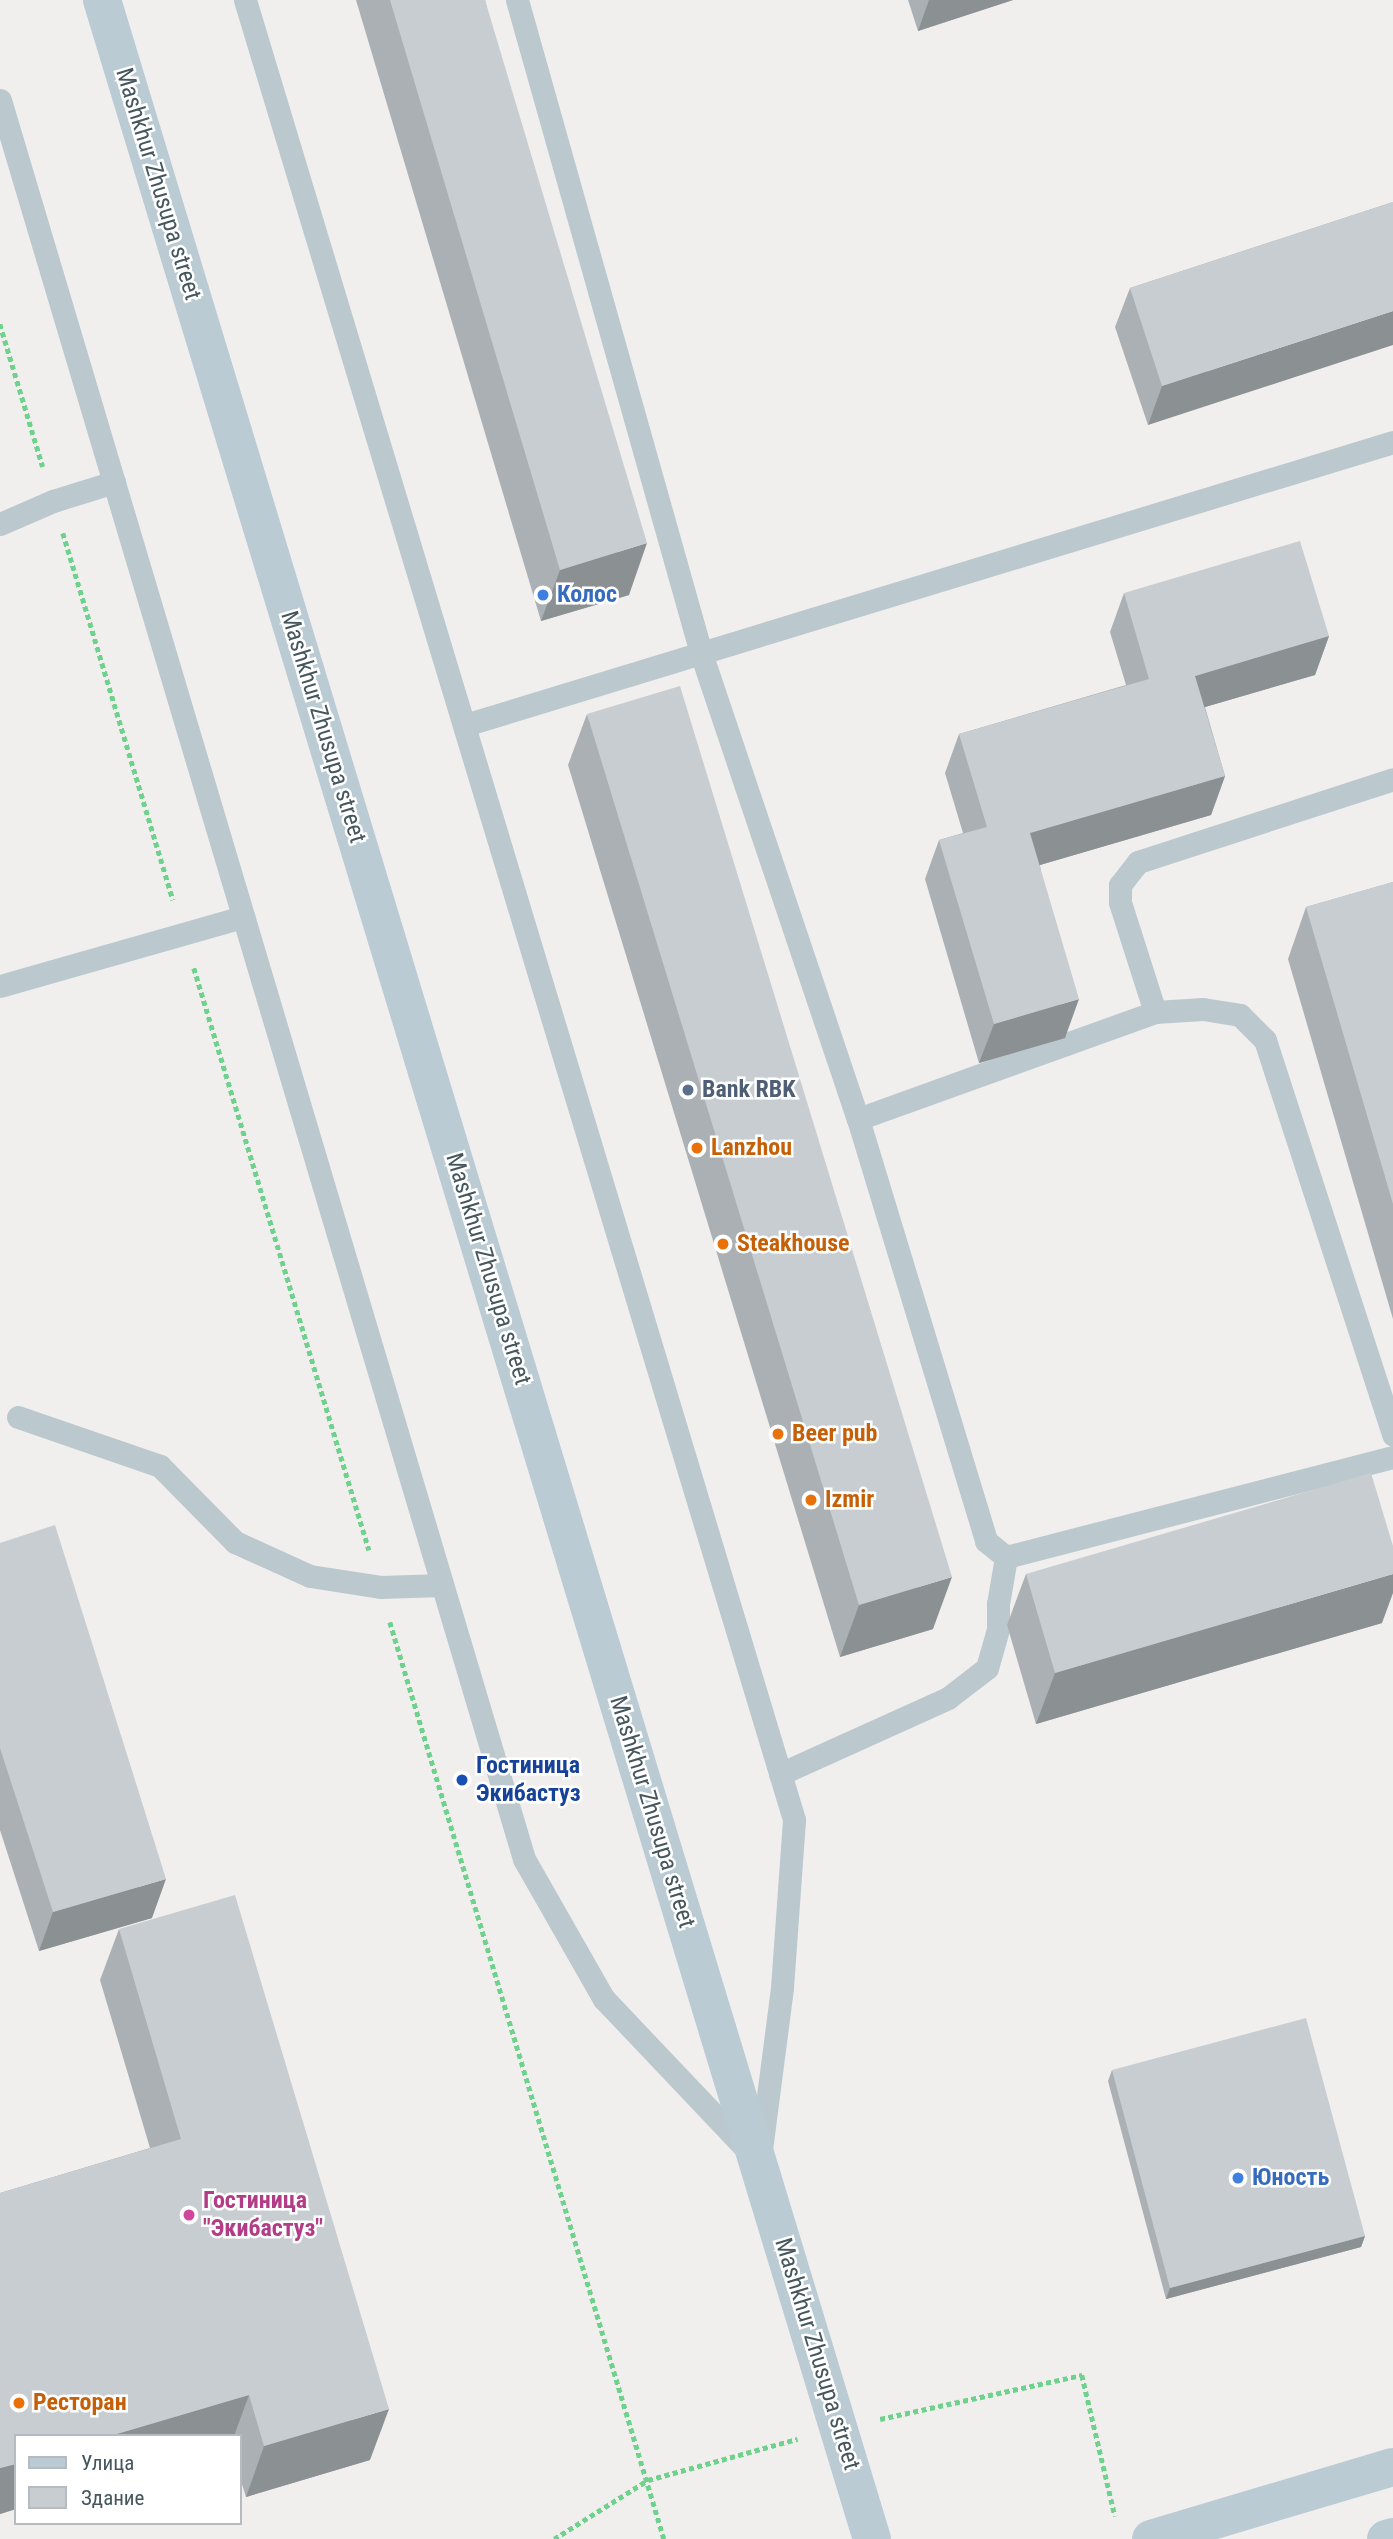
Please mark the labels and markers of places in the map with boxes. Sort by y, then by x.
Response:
place label: Колос [557,581,617,609]
marker: Колос [535,587,551,603]
place label: Bank RBK [702,1076,796,1104]
marker: Bank RBK [680,1082,696,1098]
place label: Lanzhou [711,1134,792,1162]
marker: Lanzhou [689,1140,705,1156]
place label: Steakhouse [737,1230,850,1258]
marker: Steakhouse [715,1236,731,1252]
place label: Beer pub [792,1420,877,1448]
marker: Beer pub [770,1426,786,1442]
place label: Izmir [825,1486,874,1514]
marker: Izmir [803,1492,819,1508]
place label: Гостиница Экибастуз [476,1752,581,1808]
marker: Гостиница Экибастуз [454,1772,470,1788]
place label: Юность [1252,2164,1329,2192]
marker: Юность [1230,2170,1246,2186]
place label: Гостиница "Экибастуз" [203,2187,323,2243]
marker: Гостиница "Экибастуз" [181,2207,197,2223]
place label: Ресторан [33,2389,127,2417]
marker: Ресторан [11,2395,27,2411]

